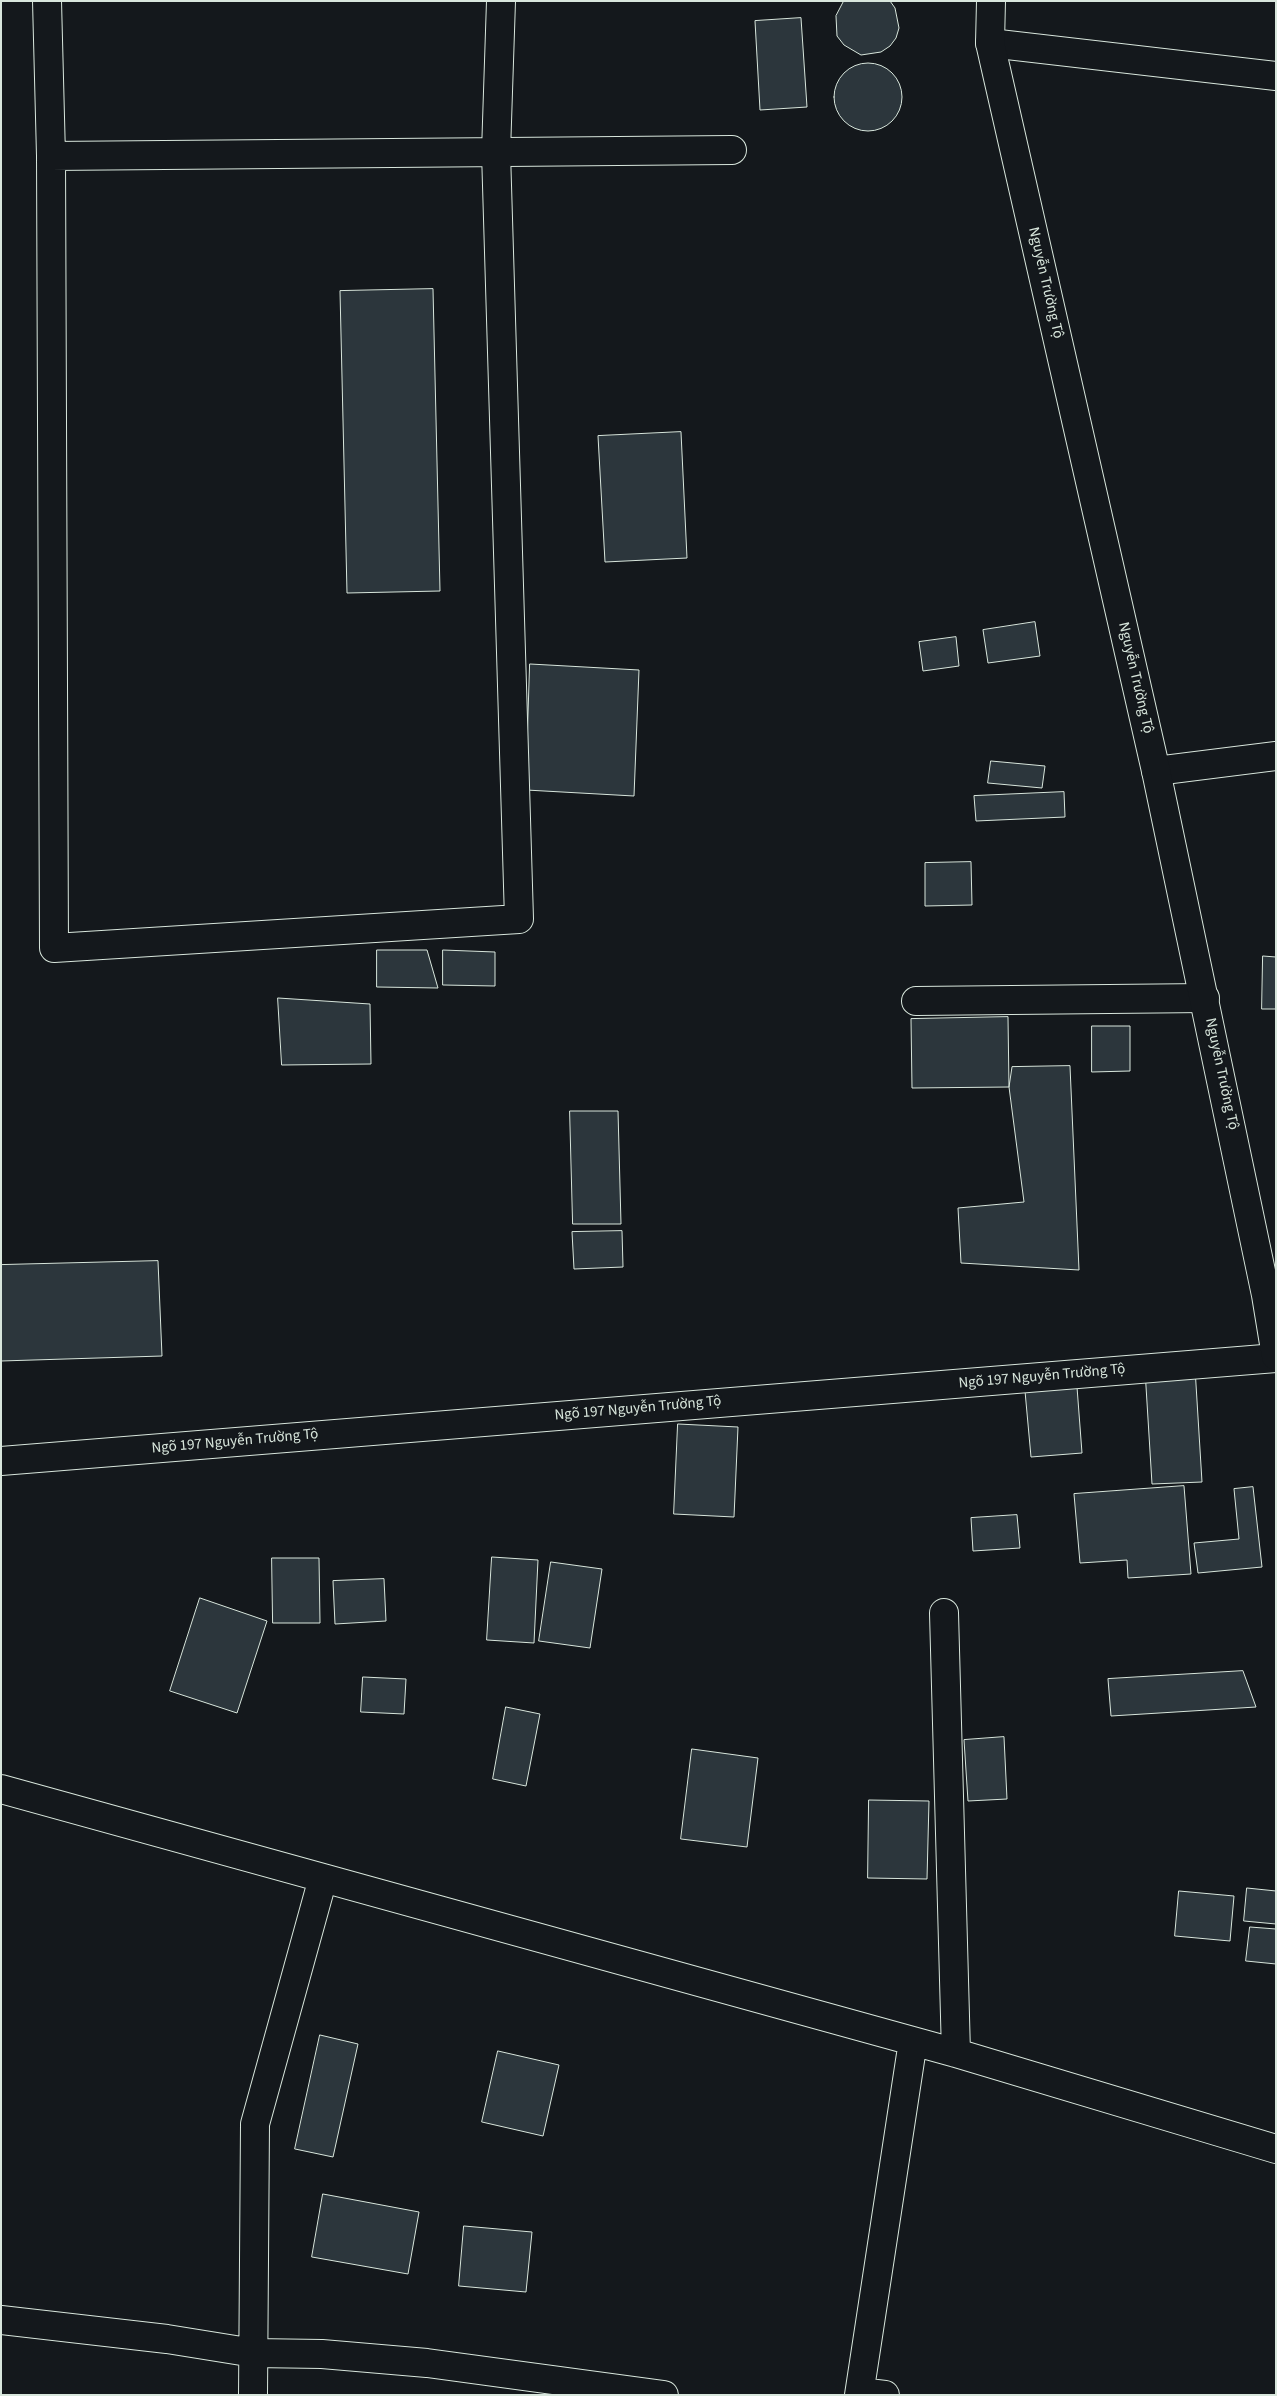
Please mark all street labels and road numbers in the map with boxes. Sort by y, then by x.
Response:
street label: Nguyễn Trường Tộ [1023,226,1067,340]
street label: Nguyễn Trường Tộ [1113,621,1157,735]
street label: Nguyễn Trường Tộ [1200,1016,1242,1132]
street label: Ngõ 197 Nguyễn Trường Tộ [958,1361,1126,1393]
street label: Ngõ 197 Nguyễn Trường Tộ [554,1393,722,1425]
street label: Ngõ 197 Nguyễn Trường Tộ [151,1426,319,1458]

